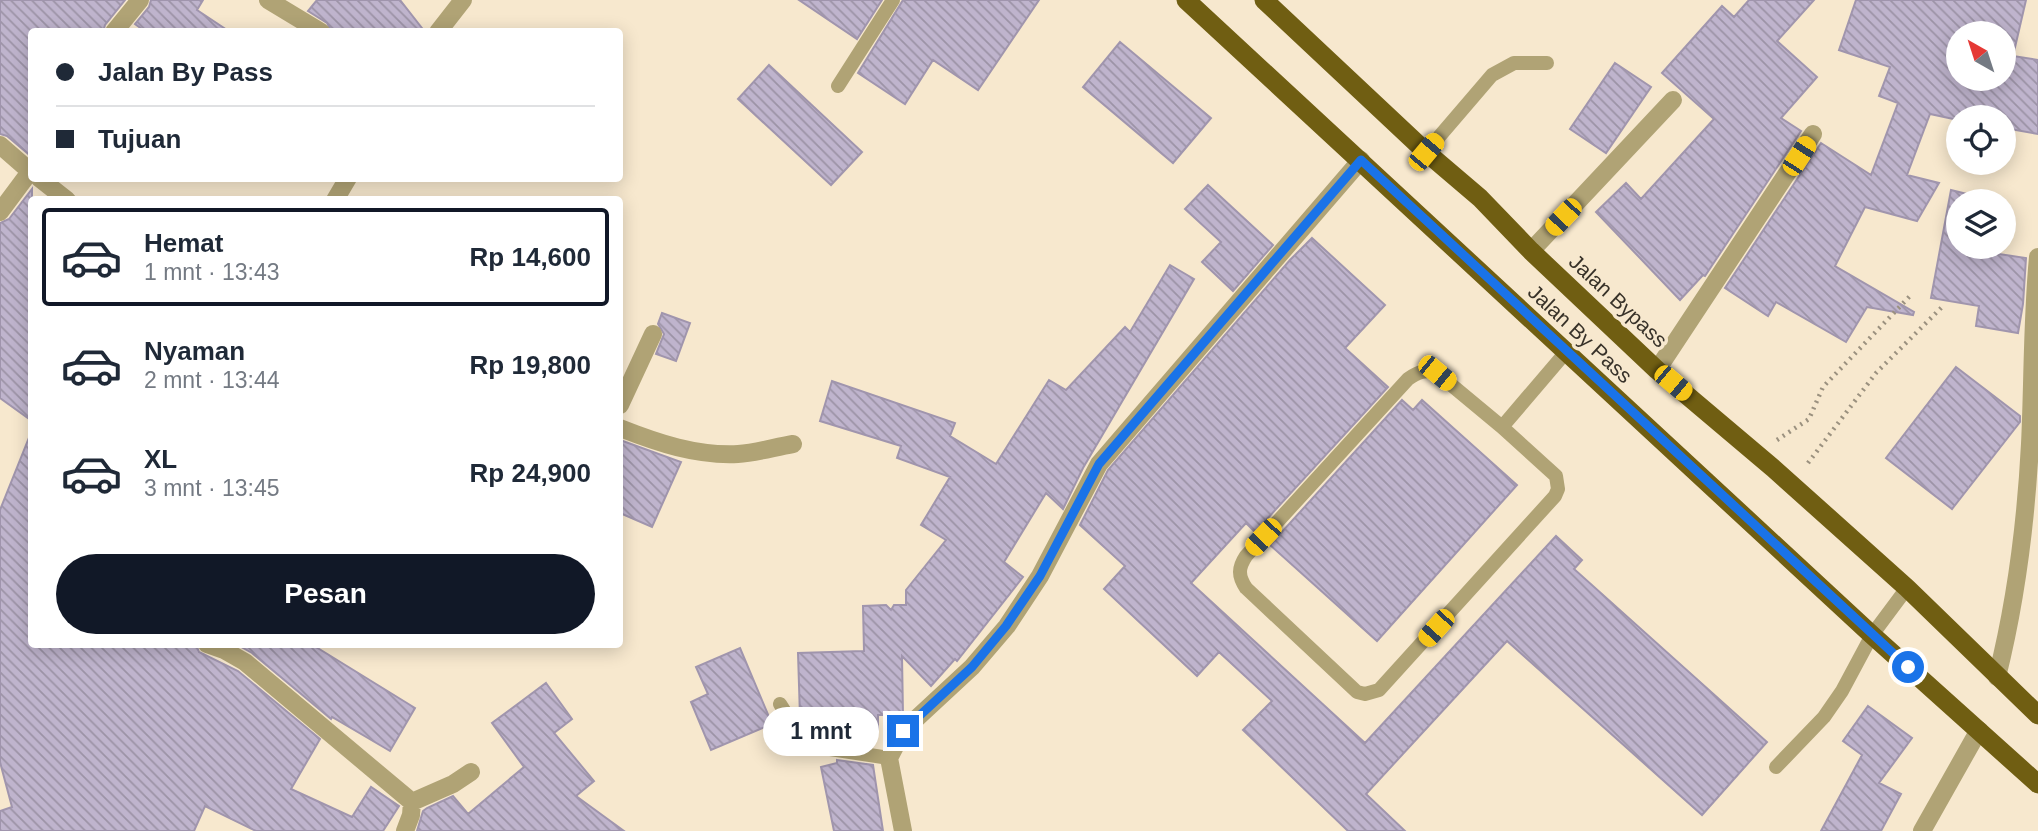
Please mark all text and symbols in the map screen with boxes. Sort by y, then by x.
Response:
north arrow [1946,21,2016,91]
map controls [1946,21,2016,259]
text: Jalan By Pass [98,57,273,87]
button: locate [1946,105,2016,175]
text: Tujuan [98,124,181,154]
car [1405,129,1448,175]
car [1779,133,1820,179]
button: layers [1946,189,2016,259]
car [1541,194,1586,240]
icon: car [60,226,123,289]
text: Hemat [144,228,223,258]
text: Rp 14,600 [470,242,591,272]
street label: Jalan Bypass [1565,250,1672,352]
text: 1 mnt · 13:43 [144,259,280,285]
street label: Jalan By Pass [1524,280,1637,387]
icon: car [60,334,123,397]
text: Nyaman [144,336,245,366]
text: Rp 19,800 [470,350,591,380]
car [1415,352,1460,394]
car [1651,361,1696,405]
text: 2 mnt · 13:44 [144,367,280,393]
icon: car [60,442,123,505]
text: XL [144,444,177,474]
text: Rp 24,900 [470,458,591,488]
text: 3 mnt · 13:45 [144,475,280,501]
car [1241,514,1286,560]
button: Pesan [56,554,595,634]
car [1415,605,1458,651]
route start [1892,651,1924,683]
callout: 1 mnt [763,706,878,756]
route end [887,715,919,747]
text: 1 mnt [790,718,852,744]

